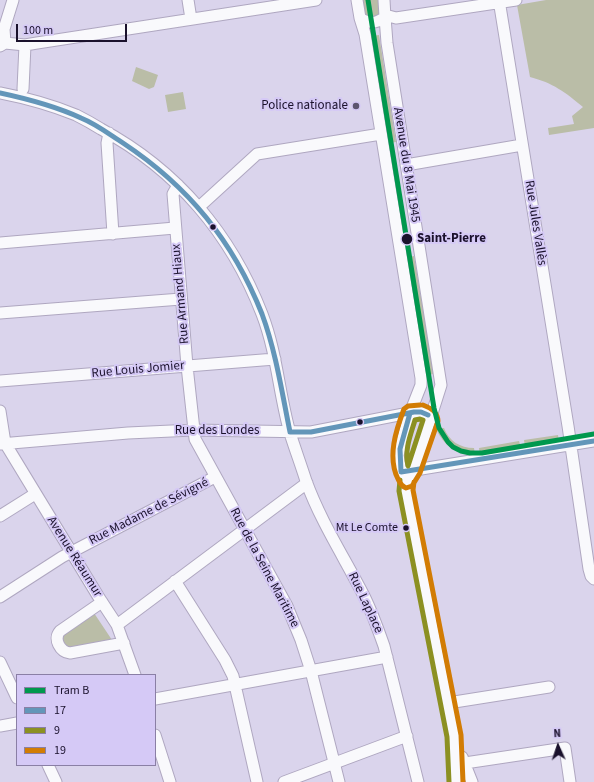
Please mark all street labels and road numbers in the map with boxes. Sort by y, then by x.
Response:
street label: Avenue du 8 Mai 1945 [389,106,423,224]
street label: Rue Jules Vallès [521,179,549,267]
street label: Rue Armand Hiaux [169,243,193,345]
street label: Rue Louis Jomier [91,358,185,382]
street label: Rue des Londes [175,423,259,439]
street label: Rue Madame de Sévigné [87,475,211,549]
street label: Rue de la Seine Maritime [226,505,302,631]
street label: Avenue Réaumur [43,514,105,600]
street label: Rue Laplace [344,570,386,636]

